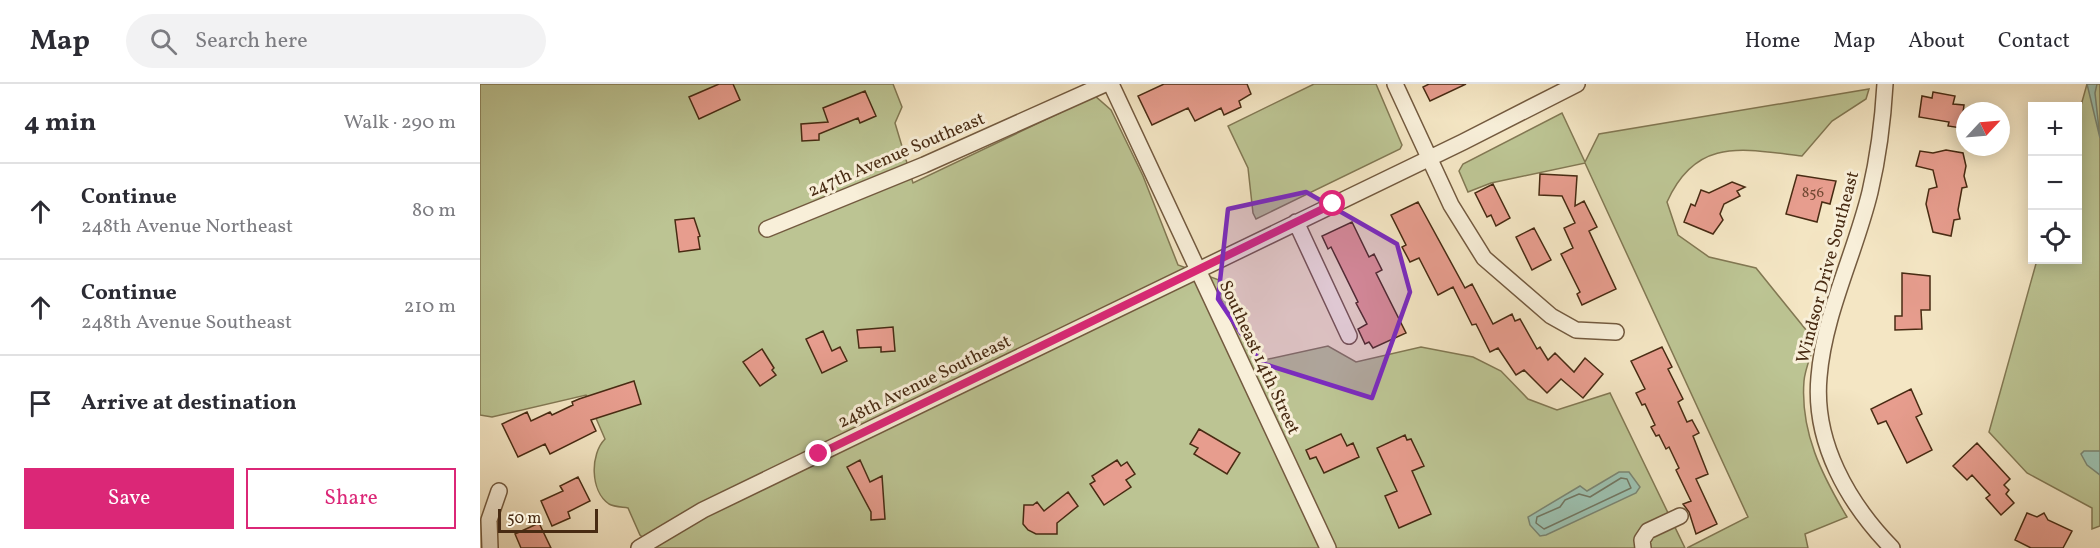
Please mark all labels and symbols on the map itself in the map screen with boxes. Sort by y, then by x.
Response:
north arrow [1956,102,2010,156]
street label: 247th Avenue Southeast [804,107,989,204]
street label: Windsor Drive Southeast [1791,169,1866,366]
house number: 856 [1802,183,1824,204]
route start [1319,190,1345,216]
street label: Southeast 14th Street [1212,276,1305,439]
street label: 248th Avenue Southeast [834,329,1016,435]
route end [805,440,831,466]
scale bar [498,506,598,534]

